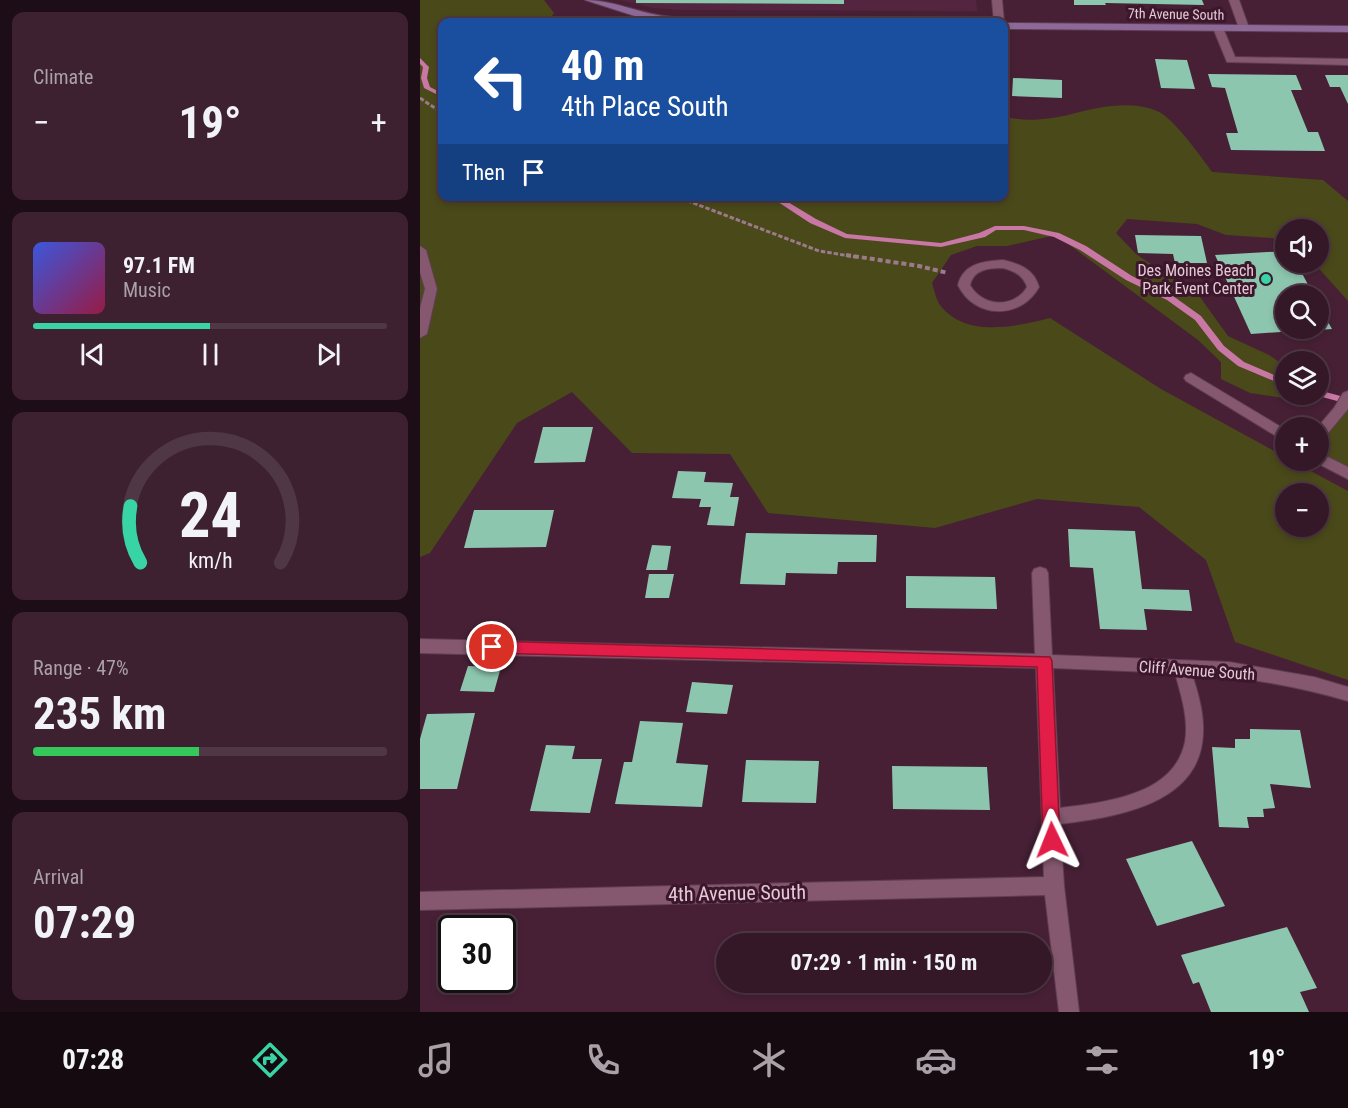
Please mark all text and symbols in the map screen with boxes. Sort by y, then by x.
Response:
street label: 7th Avenue South [1128,5,1224,23]
text: 40 m [561,41,644,90]
icon: left [462,42,540,120]
text: Climate [33,65,93,89]
text: 4th Place South [561,91,729,123]
text: 19° [179,96,242,149]
text: − [33,103,50,142]
text: + [371,103,387,142]
icon: arrive [517,156,550,189]
text: Then [462,160,505,185]
map controls [1275,219,1329,537]
button: sound [1275,219,1329,273]
text: 97.1 FM [123,253,195,278]
place label: Des Moines Beach Park Event Center [1137,261,1254,298]
marker: Des Moines Beach Park Event Center [1259,272,1273,286]
text: Music [123,278,171,302]
button: search [1275,285,1329,339]
icon: previous [76,338,109,371]
icon: pause [194,338,227,371]
icon: next [312,338,345,371]
button: layers [1275,351,1329,405]
button: + [1275,417,1329,471]
text: 24 [178,479,242,552]
button: − [1275,483,1329,537]
text: km/h [188,548,232,573]
pin [466,621,517,672]
icon: arrive [475,630,508,663]
text: Range · 47% [33,656,129,680]
street label: Cliff Avenue South [1138,657,1256,684]
text: 235 km [33,687,166,740]
position arrow [1020,808,1084,872]
text: Arrival [33,865,84,889]
street label: 4th Avenue South [668,880,806,906]
text: 07:29 [33,896,136,949]
speed limit sign: 30 [438,915,516,993]
text: 07:29 · 1 min · 150 m [791,950,977,975]
icon: directions [249,1039,291,1081]
icon: music [415,1039,457,1081]
icon: phone [582,1039,624,1081]
icon: climate [748,1039,790,1081]
icon: car [915,1039,957,1081]
icon: filters [1081,1039,1123,1081]
text: 07:28 [62,1044,124,1076]
text: 19° [1248,1044,1286,1076]

